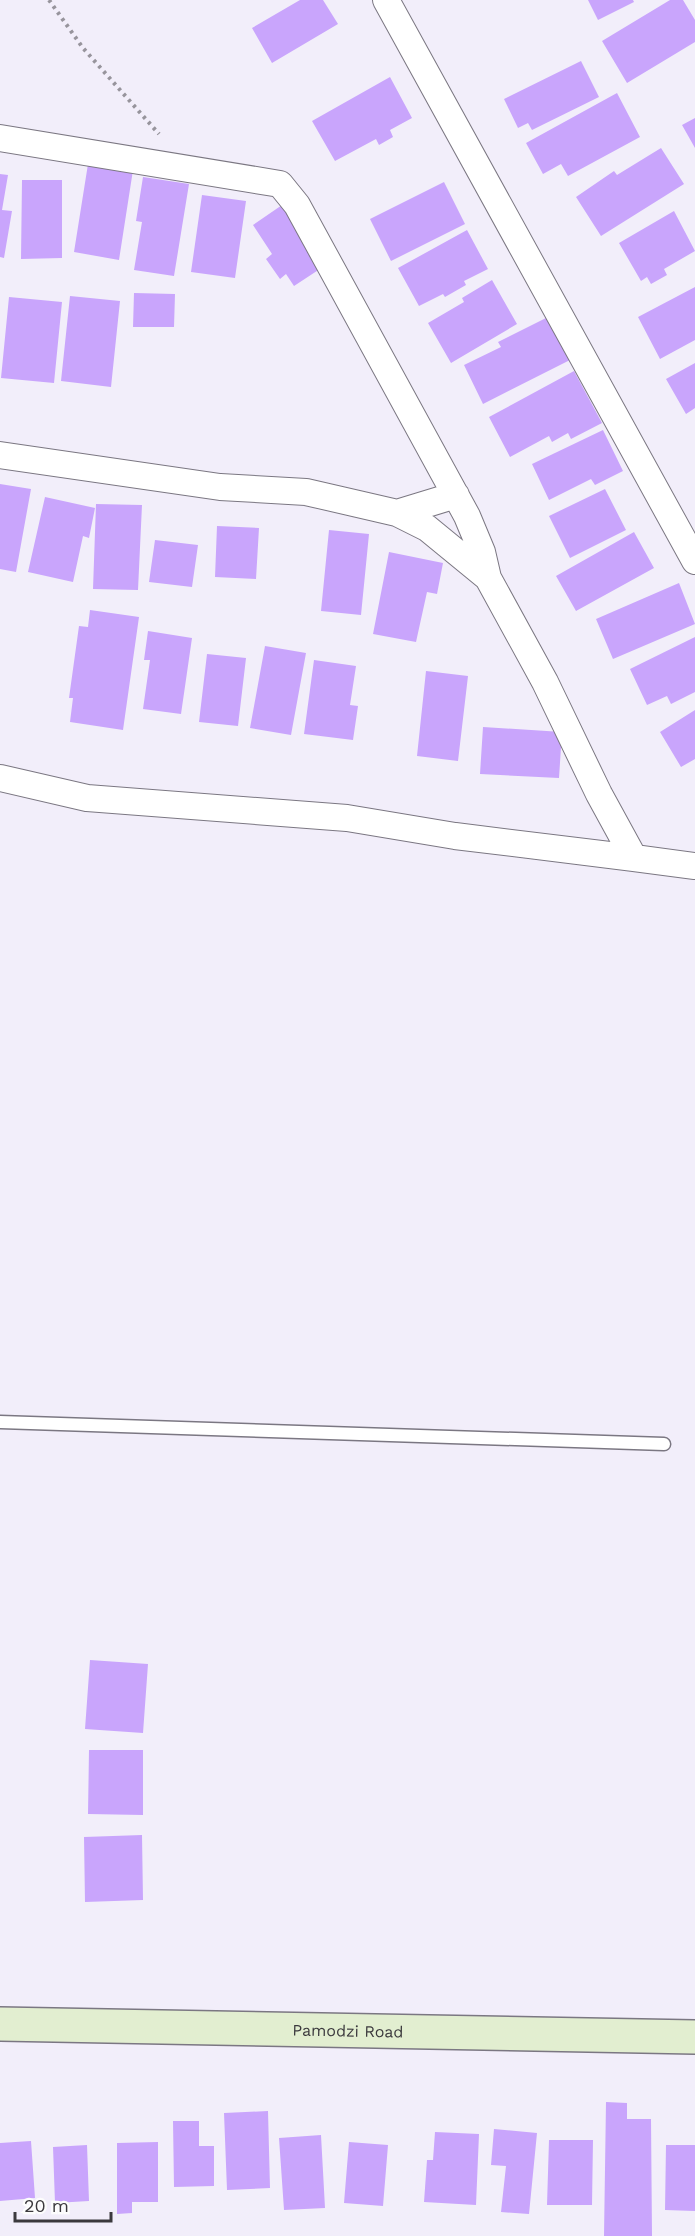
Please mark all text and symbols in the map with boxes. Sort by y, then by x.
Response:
street label: Pamodzi Road [292,2020,404,2042]
scale bar [15,2185,111,2223]
text: 20 m [24,2195,69,2216]

